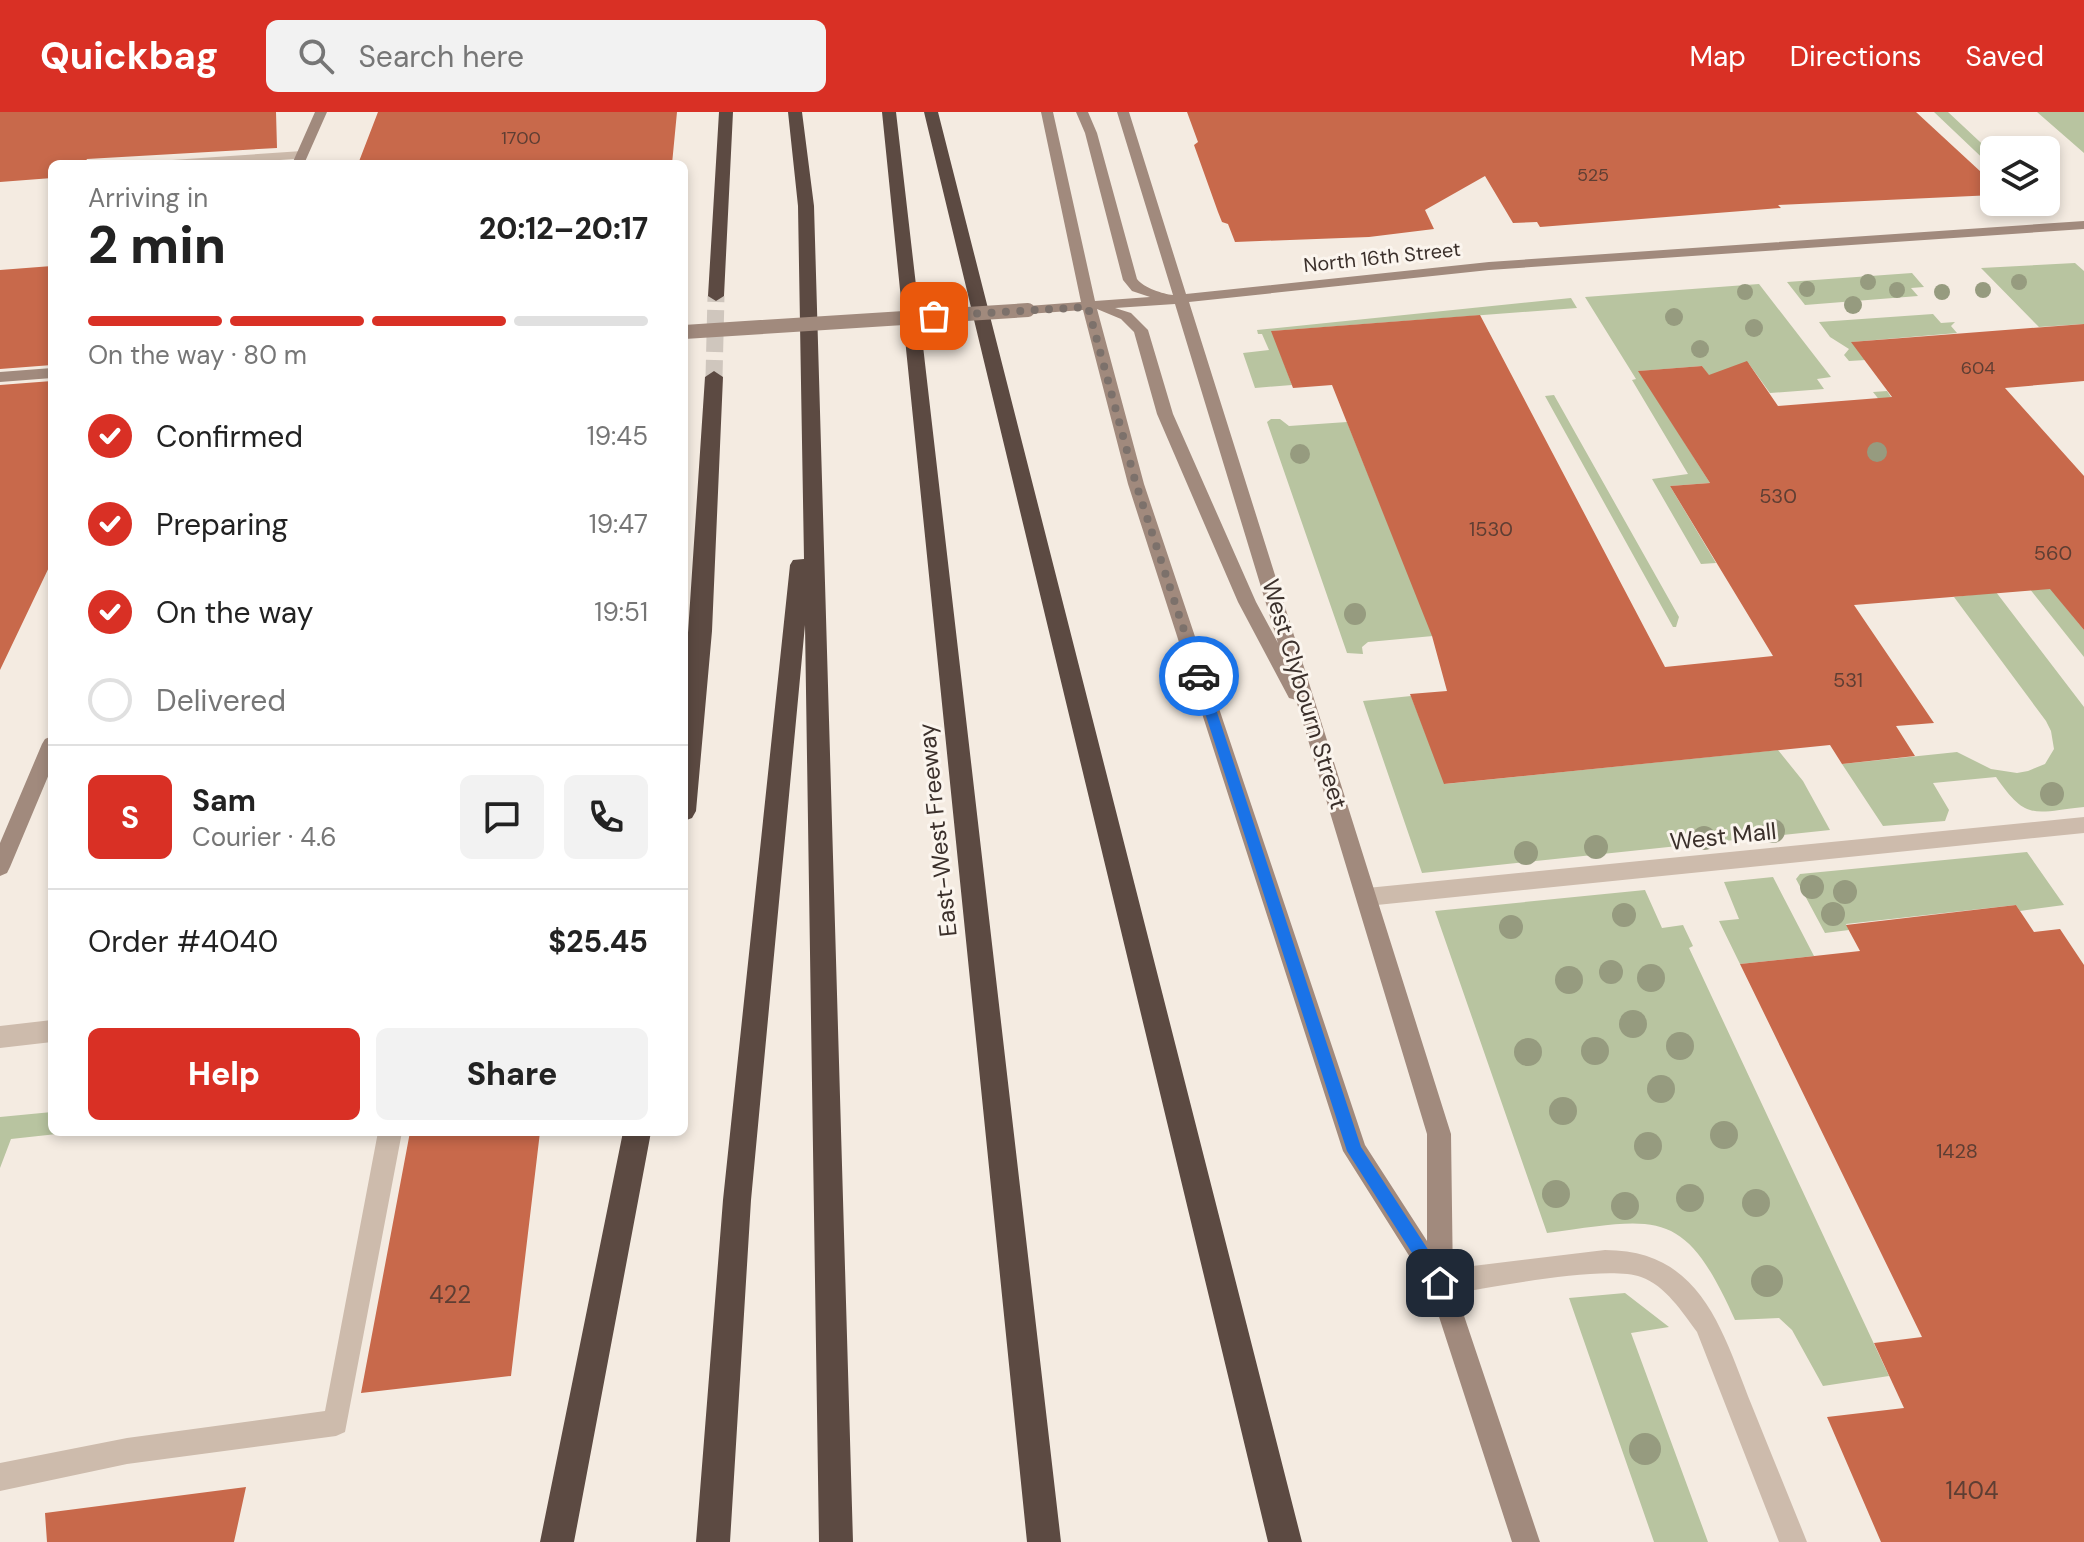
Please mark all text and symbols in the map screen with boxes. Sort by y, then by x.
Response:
search box [266,20,826,92]
text: Quickbag [40,31,218,81]
icon: search [294,34,338,78]
text: Search here [358,37,524,76]
text: Map [1689,38,1746,75]
text: Directions [1790,38,1922,75]
text: Saved [1966,38,2044,75]
house number: 1700 [501,126,541,150]
map controls [1980,136,2060,216]
button: layers [1980,136,2060,216]
house number: 525 [1577,163,1609,187]
text: Arriving in [88,181,208,215]
text: 20:12–20:17 [479,209,648,248]
text: 2 min [88,211,226,279]
street label: North 16th Street [1302,236,1462,278]
pin [900,282,968,350]
icon: bag [912,294,956,338]
text: On the way · 80 m [88,338,307,372]
house number: 604 [1961,356,1995,380]
icon: check [88,414,132,458]
text: Confirmed [156,417,303,456]
text: 19:45 [587,419,648,453]
house number: 530 [1759,483,1797,509]
icon: check [88,502,132,546]
text: Preparing [156,505,288,544]
text: 19:47 [589,507,648,541]
house number: 1530 [1469,516,1513,542]
house number: 560 [2034,540,2072,566]
street label: West Clybourn Street [1255,575,1355,813]
icon: check [88,590,132,634]
text: On the way [156,593,313,632]
text: 19:51 [594,595,648,629]
courier [1159,636,1239,716]
icon: car [1177,654,1221,698]
house number: 531 [1833,667,1863,693]
text: Delivered [156,681,286,720]
street label: East-West Freeway [910,722,964,938]
button: chat [460,775,544,859]
button: phone [564,775,648,859]
text: Sam [192,781,256,820]
text: S [121,798,139,837]
street label: West Mall [1668,815,1778,857]
text: Courier · 4.6 [192,820,337,854]
text: Order #4040 [88,922,278,961]
text: $25.45 [548,922,648,961]
button: Help [88,1028,360,1120]
button: Share [376,1028,648,1120]
house number: 1428 [1936,1138,1978,1164]
pin [1406,1249,1474,1317]
icon: home [1418,1261,1462,1305]
house number: 422 [429,1279,471,1310]
house number: 1404 [1945,1475,1999,1506]

